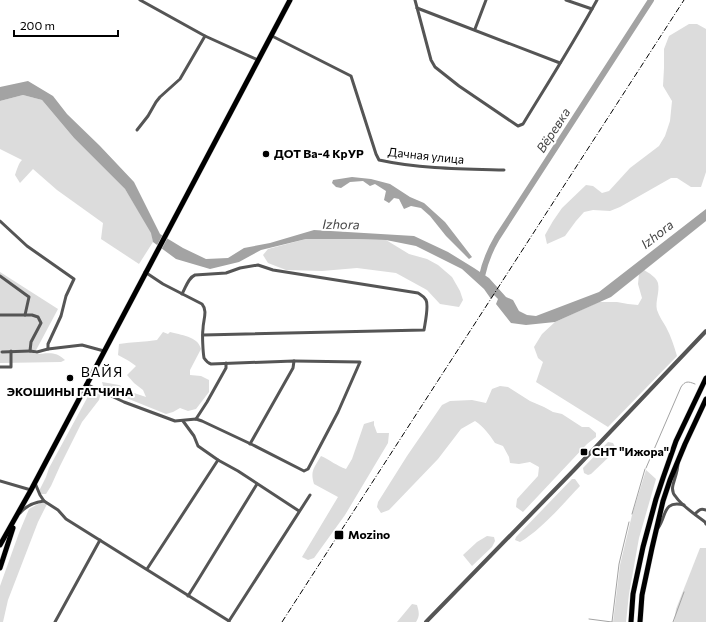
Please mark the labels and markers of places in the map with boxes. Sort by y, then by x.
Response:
place label: ДОТ Ва-4 КрУР [274,146,364,160]
marker: ДОТ Ва-4 КрУР [261,149,271,159]
marker: ЭКОШИНЫ ГАТЧИНА [65,373,75,383]
place label: ЭКОШИНЫ ГАТЧИНА [7,384,134,398]
place label: СНТ "Ижора" [592,444,669,458]
marker: СНТ "Ижора" [579,447,589,457]
place label: Mozino [348,527,390,541]
marker: Mozino [333,529,345,541]

